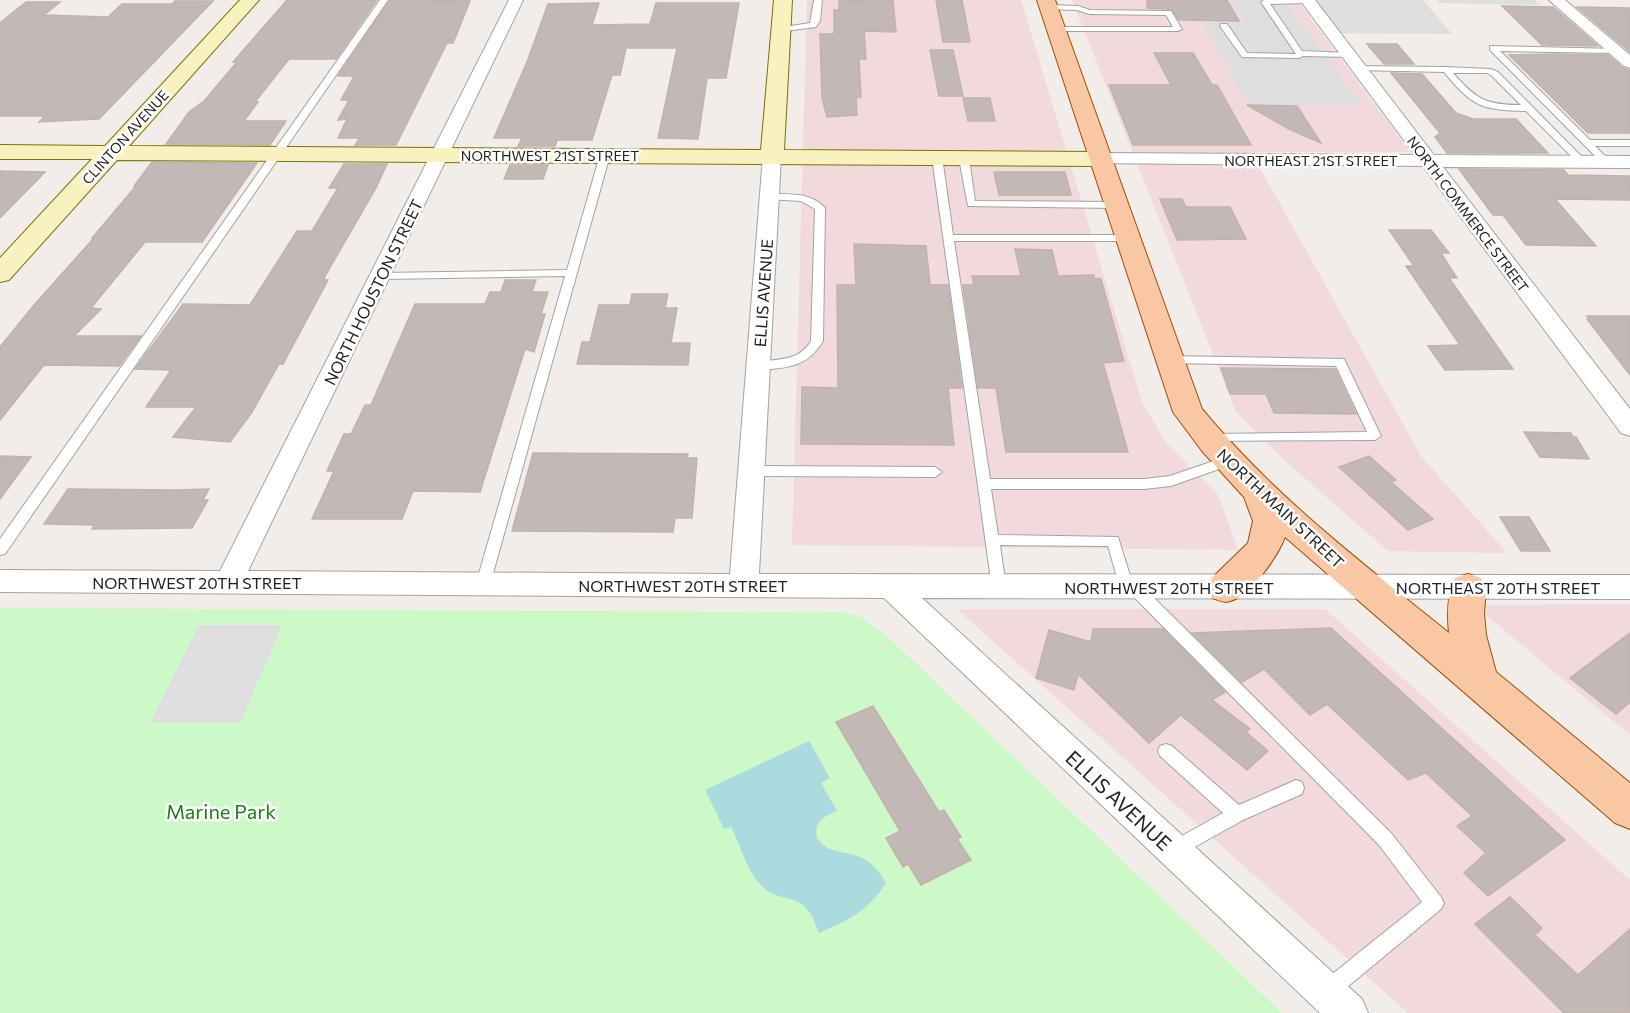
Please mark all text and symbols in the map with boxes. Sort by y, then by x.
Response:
street label: CLINTON AVENUE [78,86,172,188]
street label: NORTH COMMERCE STREET [1404,133,1532,295]
street label: NORTHWEST 21ST STREET [461,147,639,164]
street label: NORTHEAST 21ST STREET [1224,152,1398,169]
street label: NORTH HOUSTON STREET [320,196,426,388]
street label: ELLIS AVENUE [750,238,776,348]
street label: NORTH MAIN STREET [1214,444,1348,572]
street label: NORTHWEST 20TH STREET [92,573,302,592]
street label: NORTHWEST 20TH STREET [578,576,788,595]
street label: NORTHWEST 20TH STREET [1064,578,1274,597]
street label: NORTHEAST 20TH STREET [1396,578,1600,597]
street label: ELLIS AVENUE [1061,745,1177,855]
park label: Marine Park [166,799,276,823]

